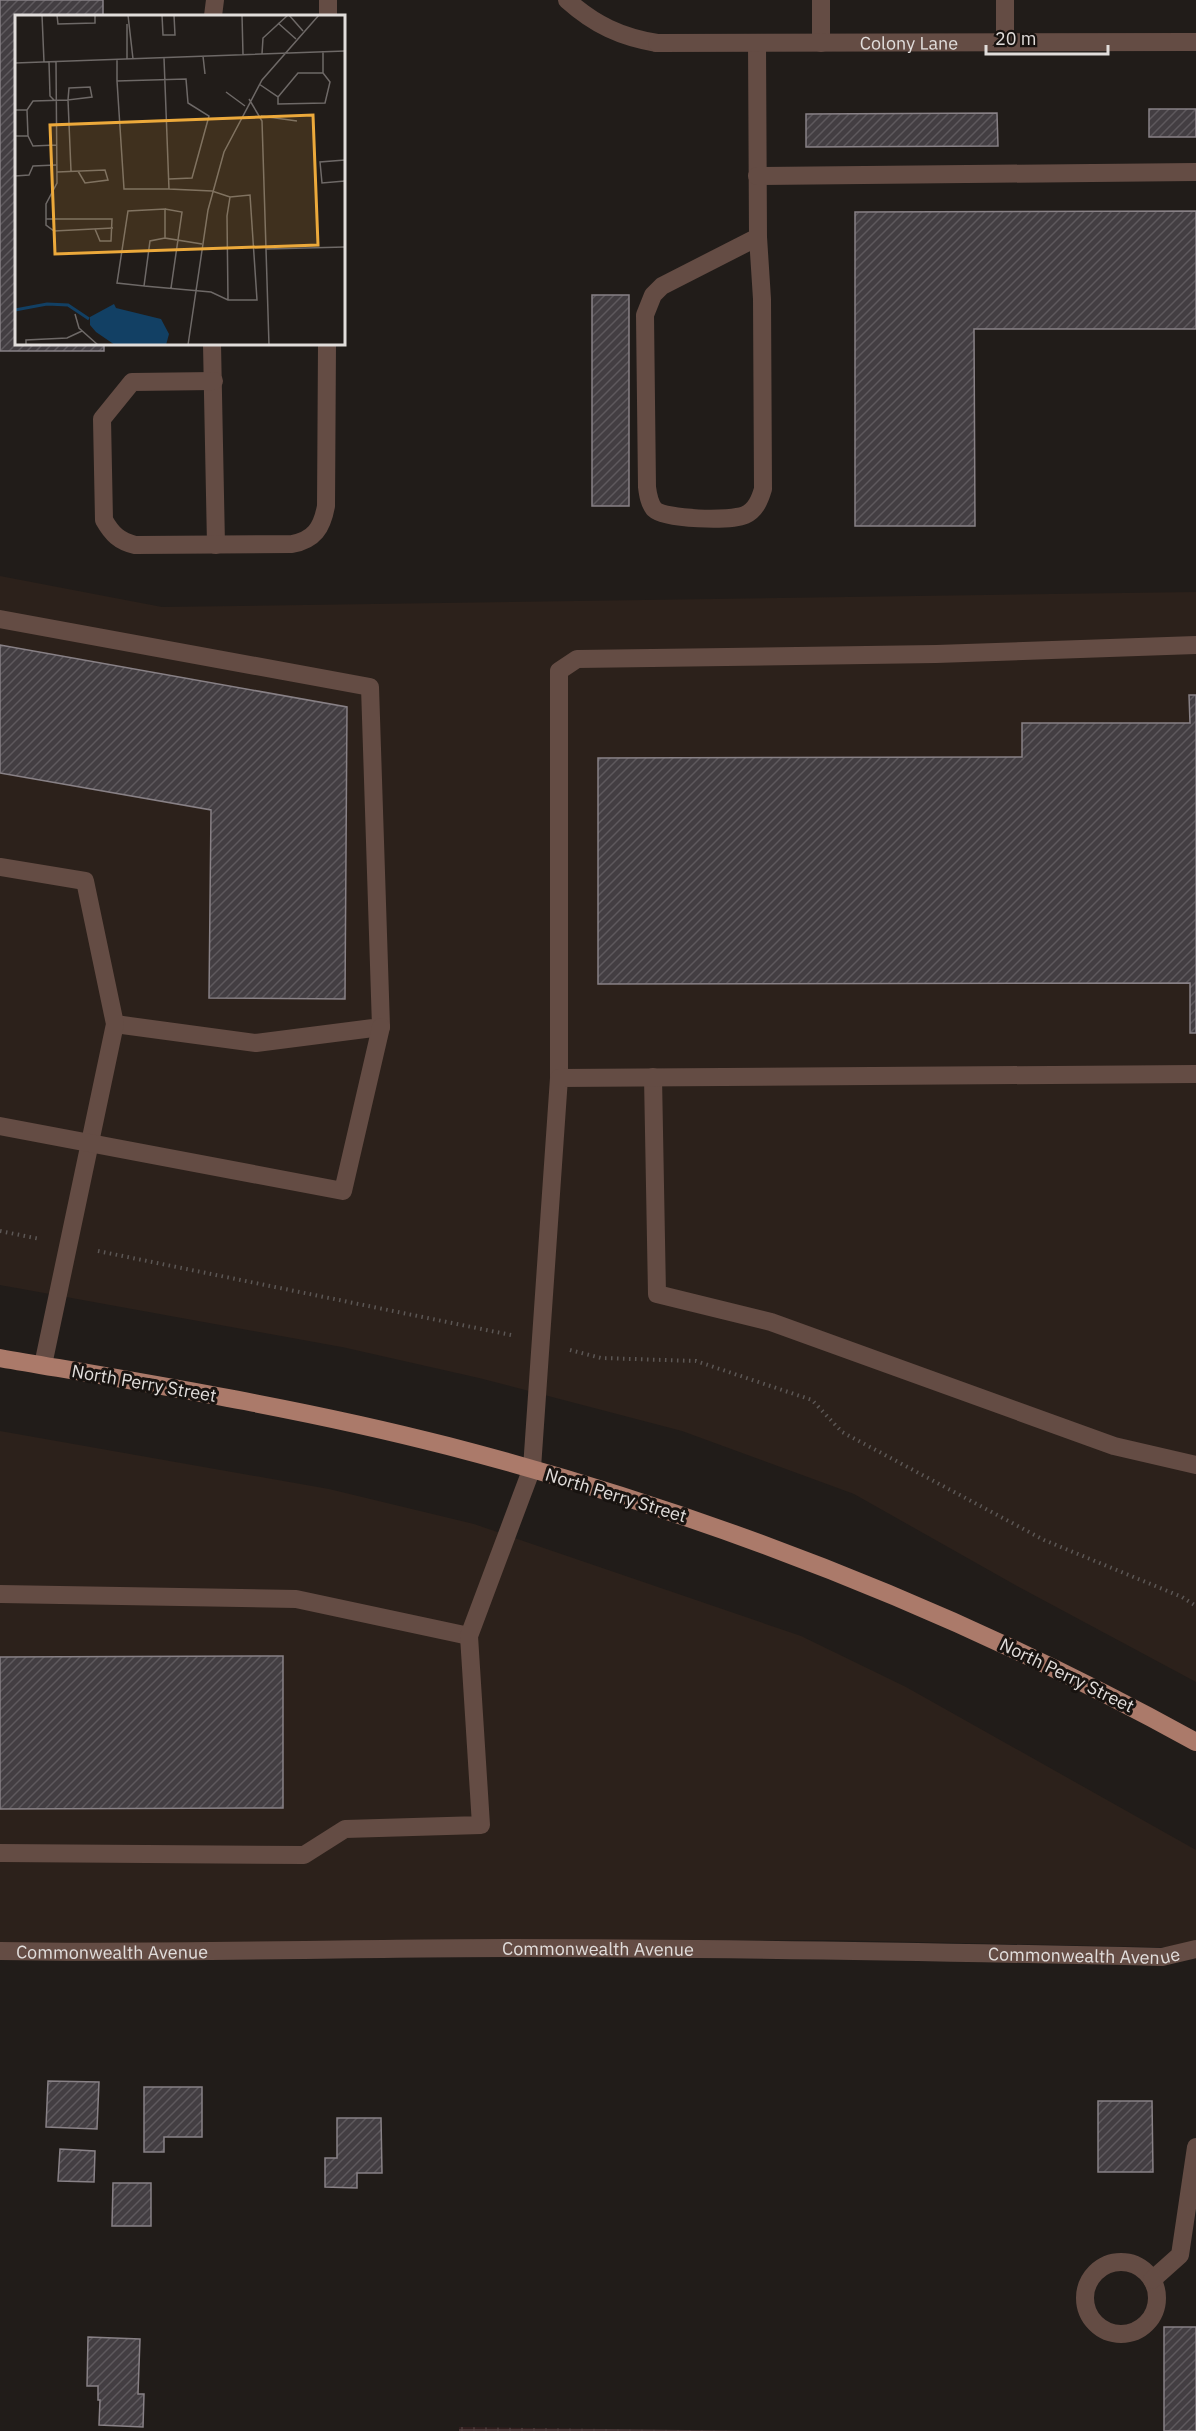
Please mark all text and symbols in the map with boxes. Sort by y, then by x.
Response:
inset map [15,15,345,345]
scale bar [986,18,1108,56]
text: 20 m [995,27,1037,50]
street label: Colony Lane [860,31,958,54]
street label: North Perry Street [70,1359,218,1407]
street label: North Perry Street [542,1463,690,1527]
street label: North Perry Street [996,1633,1138,1717]
street label: Commonwealth Avenue [502,1936,694,1960]
street label: Commonwealth Avenue [16,1940,208,1963]
street label: Commonwealth Avenue [988,1942,1182,1969]

